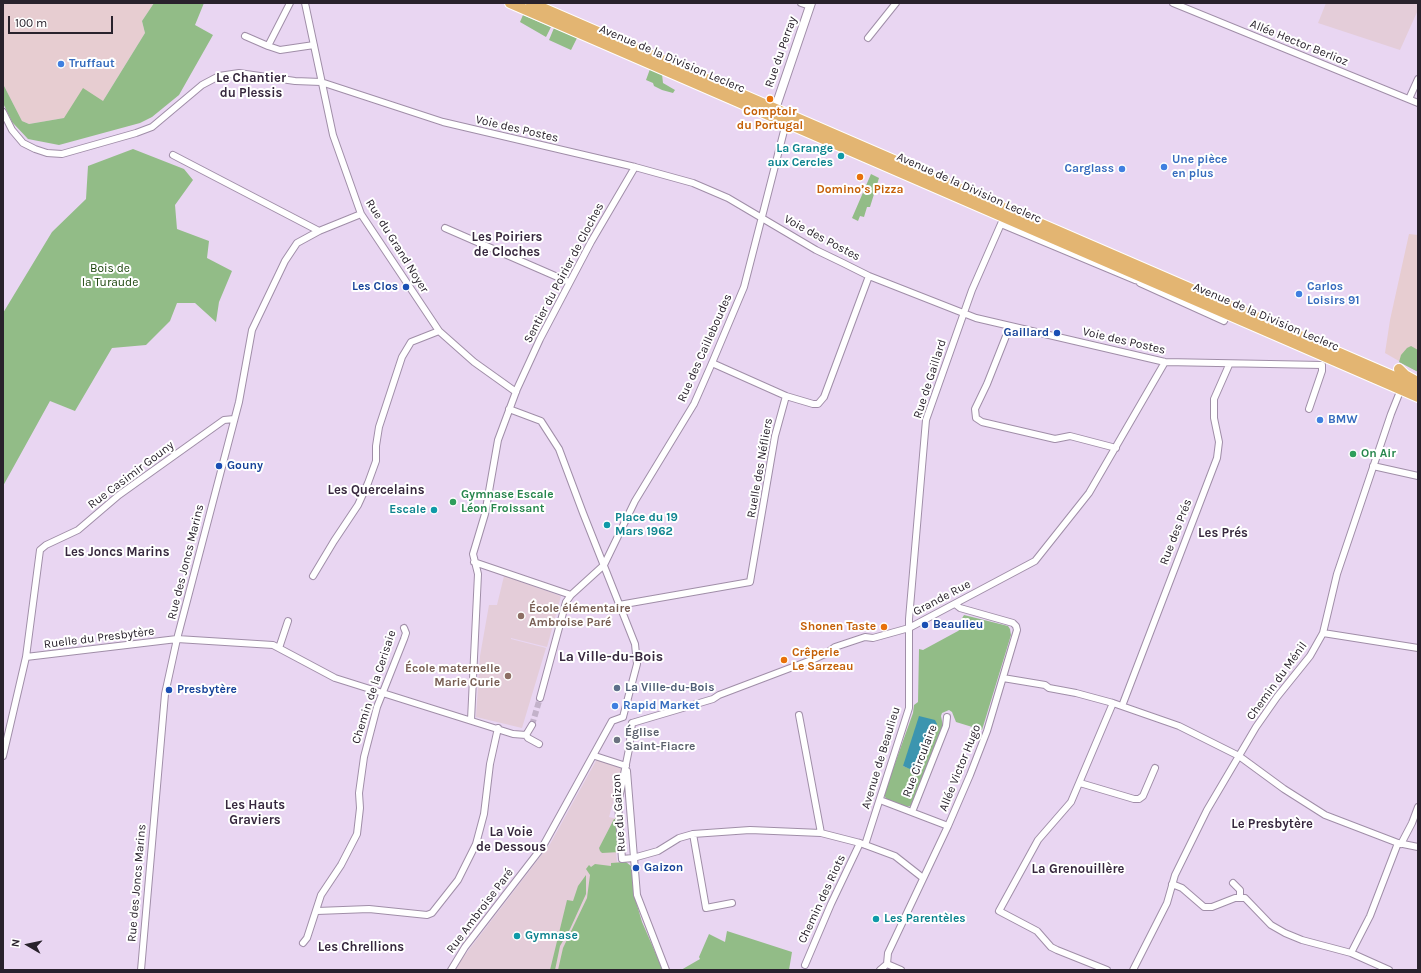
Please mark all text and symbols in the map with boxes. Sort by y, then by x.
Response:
scale bar [10,8,115,34]
street label: Rue du Perray [762,14,800,90]
text: 100 m [15,16,47,30]
street label: Allée Hector Berlioz [1248,17,1350,69]
street label: Avenue de la Division Leclerc [597,22,747,96]
place label: Truffaut [69,57,115,71]
marker: Truffaut [56,59,66,69]
district label: Le Chantier du Plessis [216,70,286,101]
marker: Comptoir du Portugal [765,94,775,104]
place label: Comptoir du Portugal [737,105,803,133]
street label: Voie des Postes [474,112,560,146]
place label: La Grange aux Cercles [767,142,833,170]
street label: Avenue de la Division Leclerc [894,150,1044,226]
marker: La Grange aux Cercles [836,151,846,161]
place label: Une pièce en plus [1172,153,1227,181]
place label: Carglass [1064,162,1114,176]
marker: Une pièce en plus [1159,162,1169,172]
marker: Carglass [1117,164,1127,174]
marker: Domino’s Pizza [855,172,865,182]
place label: Domino’s Pizza [816,183,904,197]
street label: Rue du Grand Noyer [362,197,432,295]
street label: Sentier du Poirier de Cloches [521,200,607,346]
street label: Voie des Postes [781,212,863,264]
district label: Les Poiriers de Cloches [472,229,542,260]
park label: Bois de la Turaude [82,262,138,290]
place label: Les Clos [352,280,398,294]
street label: Avenue de la Division Leclerc [1191,280,1341,354]
place label: Carlos Loisirs 91 [1307,280,1360,308]
marker: Les Clos [401,282,411,292]
marker: Carlos Loisirs 91 [1294,289,1304,299]
street label: Rue des Cailleboudes [675,292,735,404]
street label: Voie des Postes [1081,324,1167,358]
place label: Gaillard [1004,326,1049,340]
marker: Gaillard [1052,328,1062,338]
street label: Rue de Gaillard [910,338,950,420]
place label: BMW [1328,413,1358,427]
marker: BMW [1315,415,1325,425]
street label: Ruelle des Néfliers [744,417,776,519]
street label: Rue Casimir Gouny [85,438,177,512]
place label: On Air [1361,447,1396,461]
marker: On Air [1348,449,1358,459]
place label: Gouny [227,459,263,473]
marker: Gouny [214,461,224,471]
district label: Les Quercelains [327,482,425,498]
place label: Gymnase Escale Léon Froissant [461,488,554,516]
marker: Gymnase Escale Léon Froissant [448,497,458,507]
street label: Rue des Prés [1157,497,1195,567]
street label: Rue des Joncs Marins [165,503,207,621]
place label: Escale [389,503,426,517]
marker: Escale [429,505,439,515]
place label: Place du 19 Mars 1962 [615,511,678,539]
marker: Place du 19 Mars 1962 [602,520,612,530]
district label: Les Prés [1198,525,1248,541]
district label: Les Joncs Marins [64,544,170,560]
street label: Grande Rue [911,577,973,619]
place label: École élémentaire Ambroise Paré [529,602,631,630]
marker: École élémentaire Ambroise Paré [516,611,526,621]
place label: Beaulieu [933,618,983,632]
place label: Shonen Taste [800,620,876,634]
marker: Beaulieu [920,620,930,630]
marker: Shonen Taste [879,622,889,632]
street label: Ruelle du Presbytère [43,624,155,652]
street label: Chemin de la Cerisaie [349,628,399,746]
street label: Chemin du Ménil [1244,639,1310,723]
place label: Crêperie Le Sarzeau [792,646,854,674]
district label: La Ville-du-Bois [559,649,663,665]
marker: Crêperie Le Sarzeau [779,655,789,665]
place label: École maternelle Marie Curie [405,662,500,690]
marker: École maternelle Marie Curie [503,671,513,681]
place label: La Ville-du-Bois [625,681,715,695]
place label: Presbytère [177,683,237,697]
marker: La Ville-du-Bois [612,683,622,693]
marker: Presbytère [164,685,174,695]
place label: Rapid Market [623,699,700,713]
marker: Rapid Market [610,701,620,711]
street label: Avenue de Beaulieu [859,705,903,811]
street label: Rue Circulaire [900,723,940,799]
street label: Allée Victor Hugo [936,723,984,813]
place label: Église Saint-Fiacre [625,726,695,754]
marker: Église Saint-Fiacre [612,735,622,745]
street label: Rue du Gaizon [609,773,629,853]
district label: Les Hauts Graviers [225,797,285,828]
district label: Le Presbytère [1231,816,1313,832]
street label: Rue des Joncs Marins [125,823,149,943]
district label: La Voie de Dessous [476,824,546,855]
street label: Chemin des Riots [795,852,849,946]
place label: Gaizon [644,861,683,875]
district label: La Grenouillère [1032,861,1124,877]
marker: Gaizon [631,863,641,873]
street label: Rue Ambroise Paré [443,866,517,956]
place label: Les Parentèles [884,912,966,926]
marker: Les Parentèles [871,914,881,924]
north arrow [8,925,48,965]
place label: Gymnase [525,929,578,943]
marker: Gymnase [512,931,522,941]
text: N [9,938,23,948]
district label: Les Chrellions [318,939,404,955]

